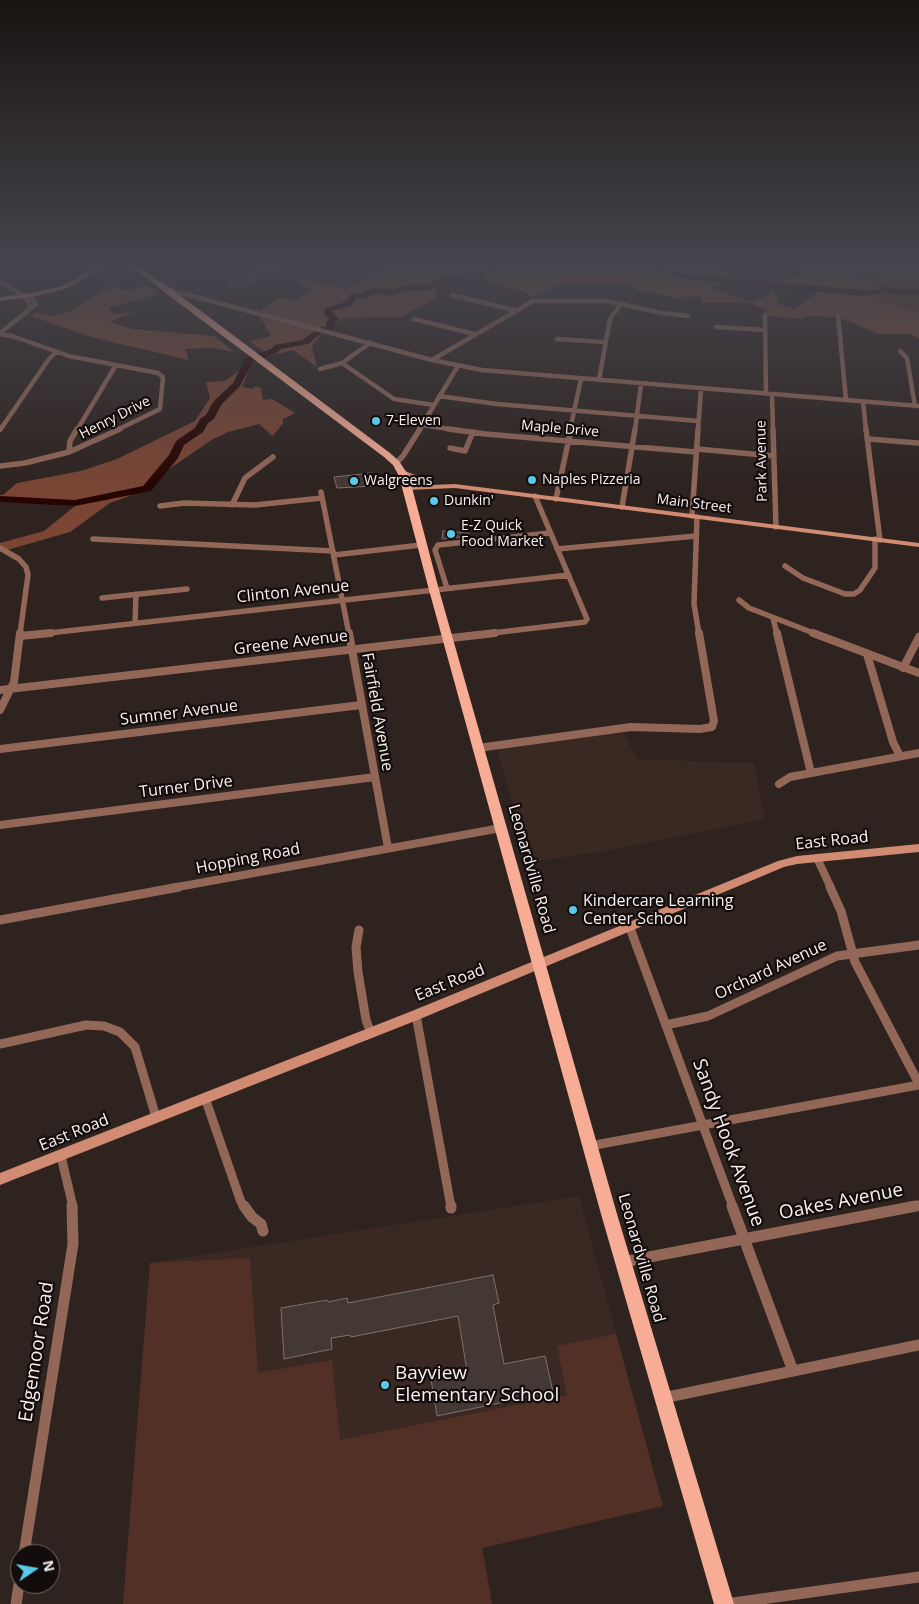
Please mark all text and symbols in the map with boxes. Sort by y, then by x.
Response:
street label: Henry Drive [77,393,153,443]
place label: 7-Eleven [386,413,441,429]
marker: 7-Eleven [370,415,382,427]
street label: Maple Drive [520,417,600,441]
street label: Park Avenue [753,420,771,502]
place label: Naples Pizzeria [542,472,641,488]
place label: Walgreens [364,473,433,489]
marker: Naples Pizzeria [526,474,538,486]
marker: Walgreens [348,475,360,487]
street label: Main Street [656,491,732,517]
place label: Dunkin' [444,493,494,509]
marker: Dunkin' [428,495,440,507]
place label: E-Z Quick Food Market [461,518,544,550]
marker: E-Z Quick Food Market [445,528,457,540]
street label: Clinton Avenue [236,577,350,607]
street label: Greene Avenue [233,626,349,660]
street label: Fairfield Avenue [357,651,397,773]
street label: Sumner Avenue [119,696,239,730]
street label: Turner Drive [138,772,234,802]
street label: Leonardville Road [503,802,559,936]
street label: East Road [794,828,870,854]
street label: Hopping Road [194,839,302,879]
place label: Kindercare Learning Center School [583,891,733,929]
marker: Kindercare Learning Center School [567,904,579,916]
street label: Orchard Avenue [712,936,830,1004]
street label: East Road [412,960,488,1006]
street label: Sandy Hook Avenue [687,1056,769,1230]
street label: East Road [36,1110,112,1156]
street label: Oakes Avenue [777,1179,905,1225]
street label: Leonardville Road [613,1191,669,1325]
street label: Edgemoor Road [15,1280,59,1424]
place label: Bayview Elementary School [395,1363,559,1407]
marker: Bayview Elementary School [379,1379,391,1391]
north arrow [10,1544,60,1594]
text: N [39,1558,60,1574]

